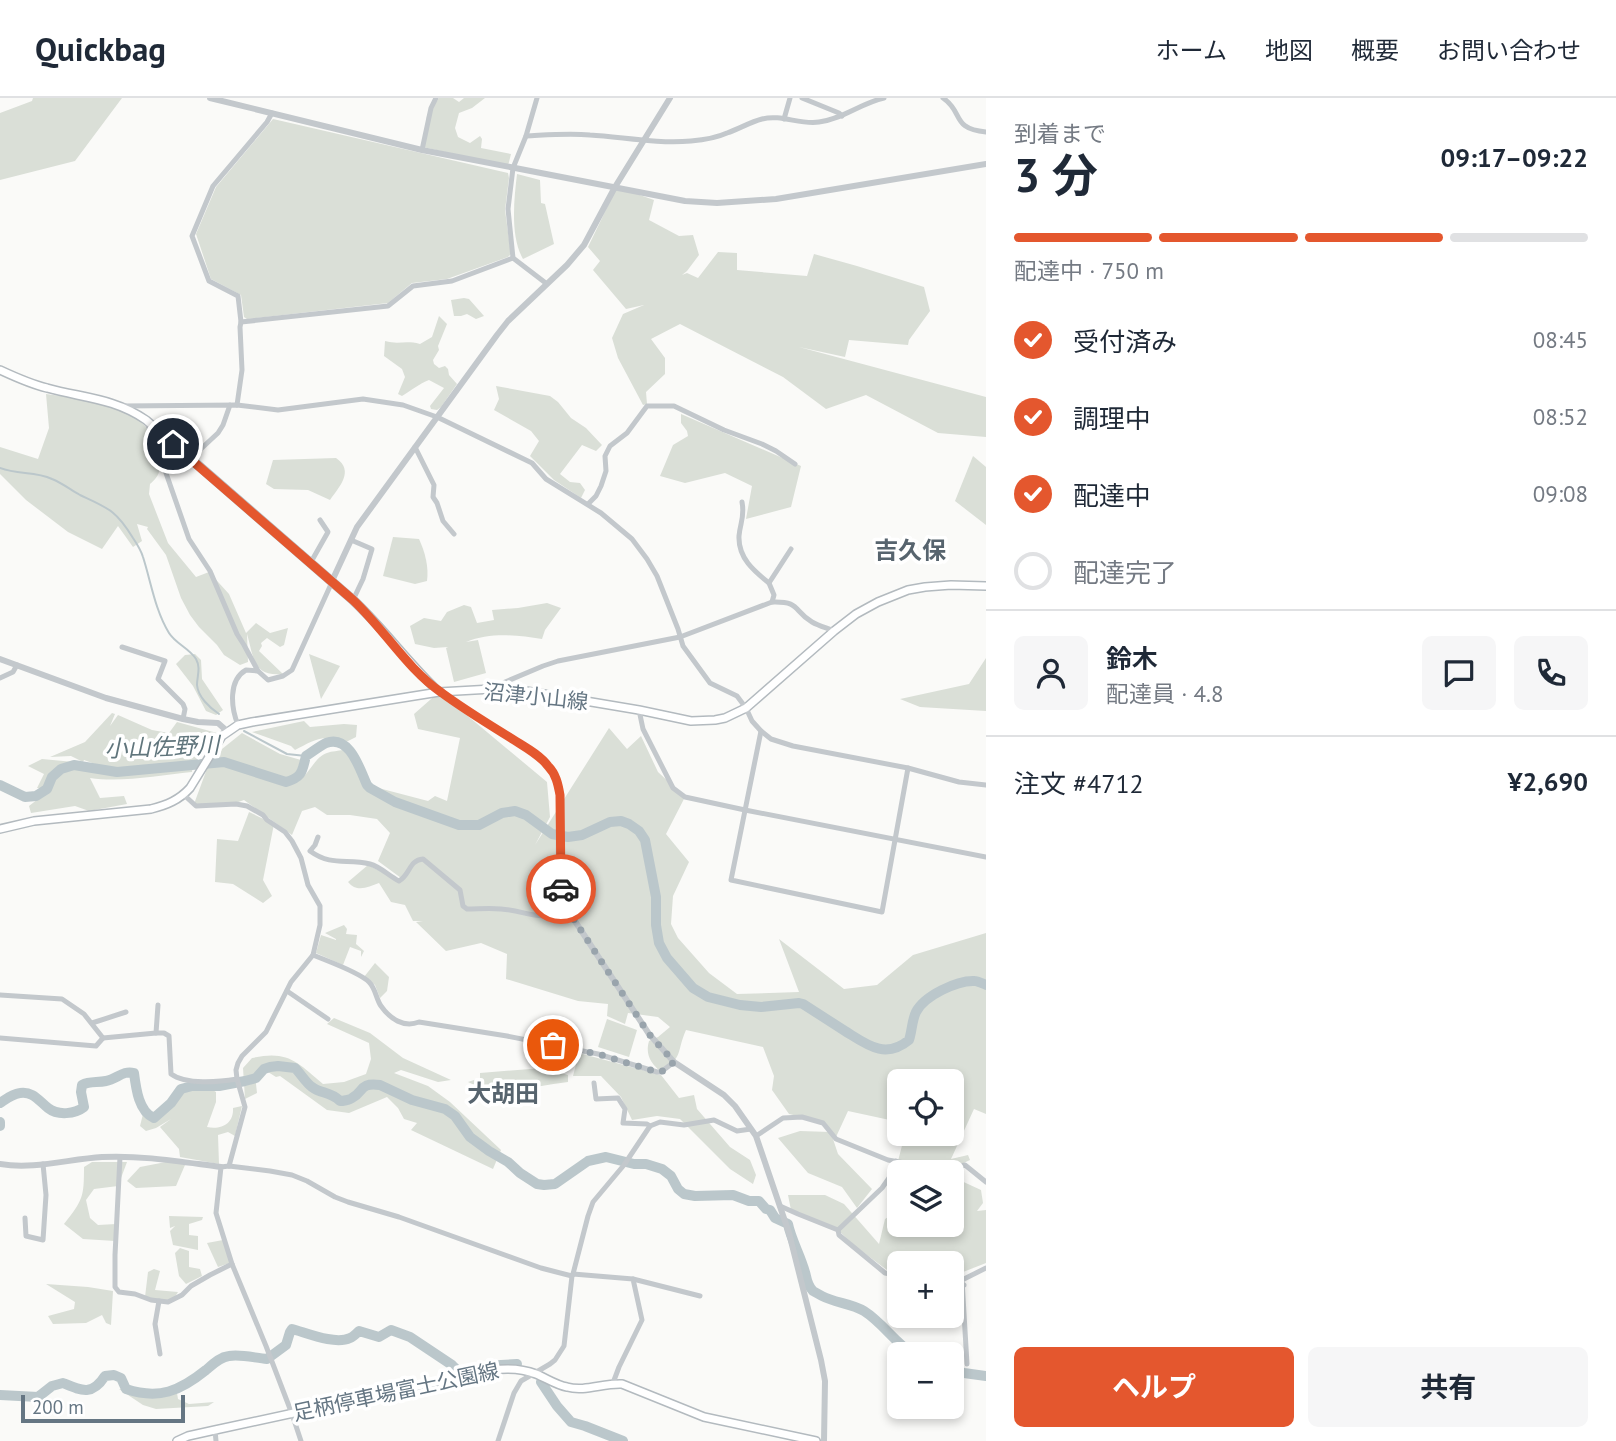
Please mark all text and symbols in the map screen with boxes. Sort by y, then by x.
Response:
text: Quickbag [35,27,166,70]
text: ホーム [1156,35,1227,66]
text: 地図 [1265,35,1313,66]
text: 概要 [1351,35,1399,66]
text: お問い合わせ [1437,35,1581,66]
text: 到着まで [1014,119,1106,148]
text: 09:17–09:22 [1441,141,1588,174]
text: 3 分 [1014,145,1098,205]
text: 配達中 · 750 m [1014,256,1164,285]
icon: check [1014,321,1052,359]
text: 受付済み [1073,325,1177,358]
text: 08:45 [1533,325,1588,354]
icon: check [1014,398,1052,436]
text: 調理中 [1073,402,1151,435]
text: 08:52 [1533,402,1588,431]
pin [143,414,203,474]
icon: home [154,425,192,463]
icon: check [1014,475,1052,513]
text: 配達中 [1073,479,1151,512]
text: 09:08 [1533,479,1588,508]
district label: 吉久保 [874,535,946,566]
text: 配達完了 [1073,556,1177,589]
button: person [1014,636,1088,710]
button: chat [1422,636,1496,710]
button: phone [1514,636,1588,710]
text: 鈴木 [1106,642,1158,675]
street label: 沼津小山線 [482,678,590,715]
text: 配達員 · 4.8 [1106,679,1223,708]
water label: 小山佐野川 [104,730,223,763]
text: ¥2,690 [1508,765,1588,798]
text: 注文 #4712 [1014,767,1144,800]
courier [526,854,596,924]
icon: car [542,870,580,908]
pin [523,1015,583,1075]
icon: bag [534,1026,572,1064]
map controls [887,1069,964,1419]
button: locate [887,1069,964,1146]
district label: 大胡田 [467,1078,539,1109]
button: layers [887,1160,964,1237]
button: + [887,1251,964,1328]
button: − [887,1342,964,1419]
button: ヘルプ [1014,1347,1294,1427]
button: 共有 [1308,1347,1588,1427]
street label: 足柄停車場富士公園線 [290,1356,501,1427]
scale bar [21,1392,186,1424]
text: 200 m [32,1395,84,1419]

